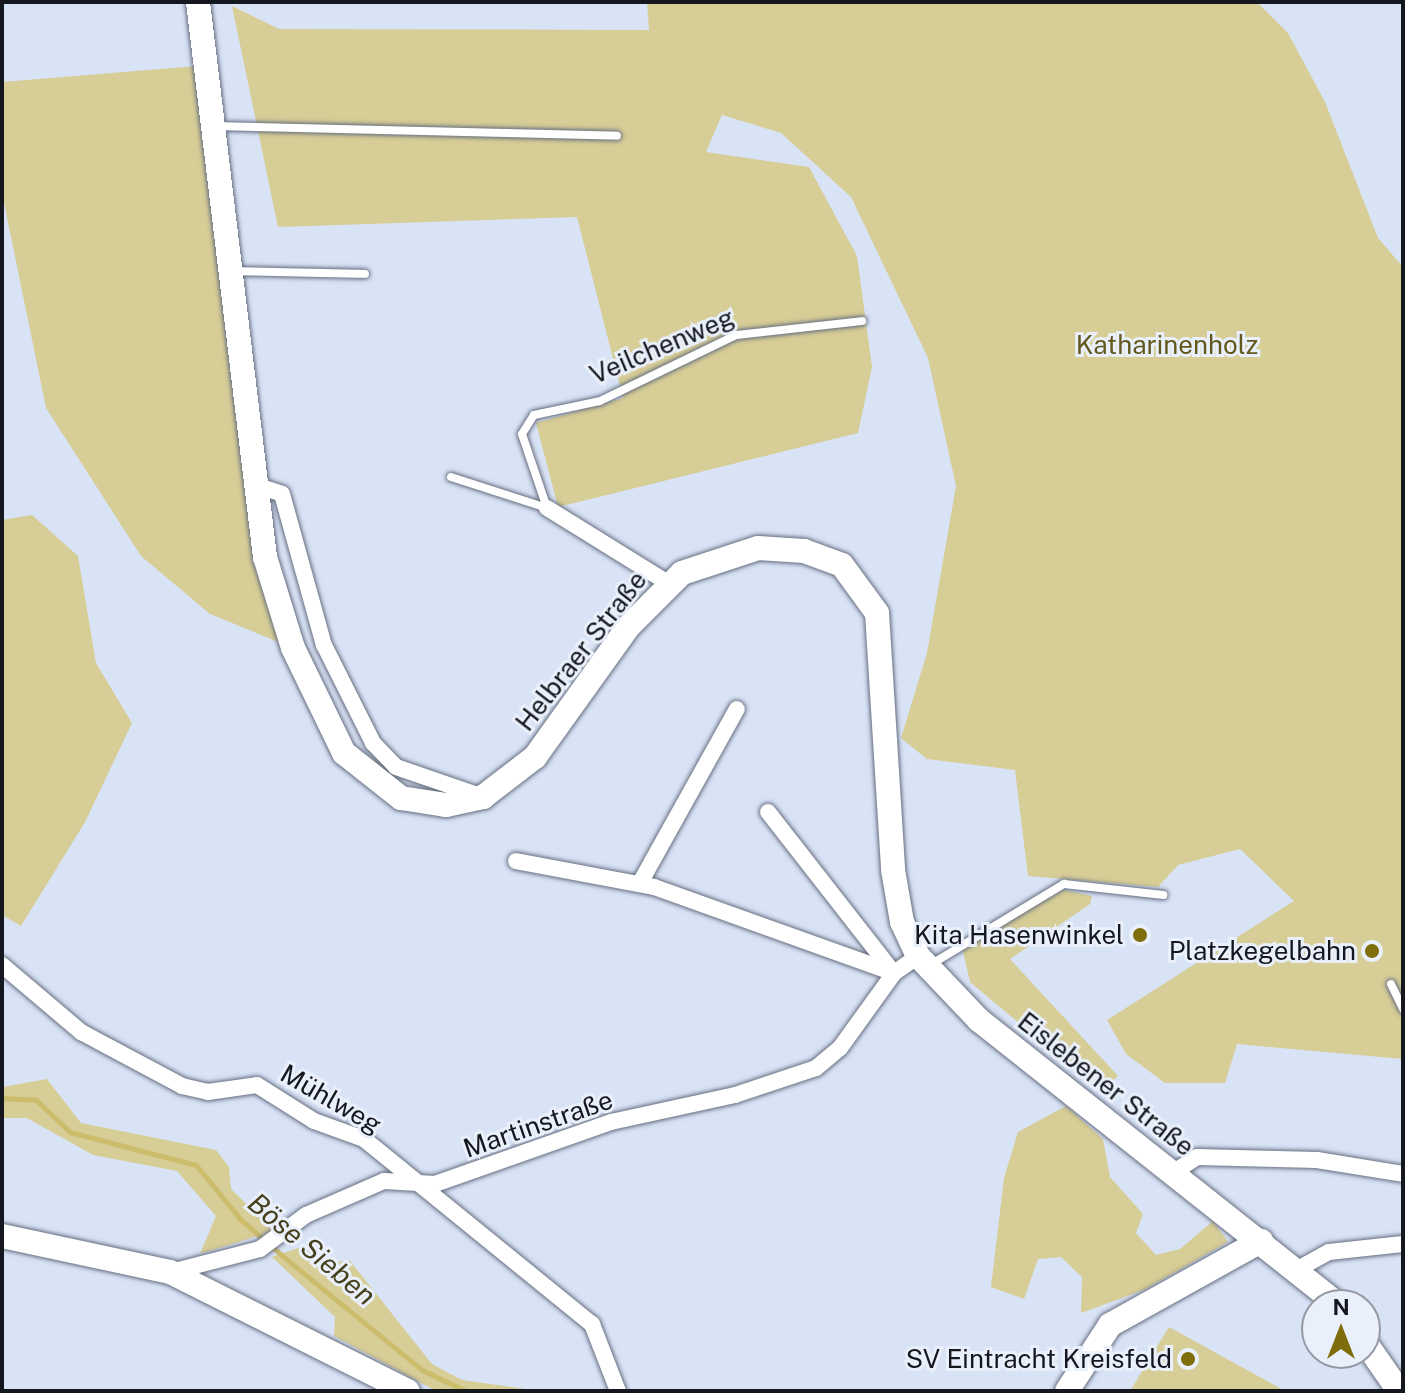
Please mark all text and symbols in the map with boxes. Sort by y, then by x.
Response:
street label: Veilchenweg [585,302,739,390]
park label: Katharinenholz [1076,329,1258,361]
street label: Helbraer Straße [509,565,653,737]
place label: Kita Hasenwinkel [914,919,1124,951]
marker: Kita Hasenwinkel [1131,926,1149,944]
place label: Platzkegelbahn [1169,935,1356,967]
marker: Platzkegelbahn [1363,942,1381,960]
street label: Eislebener Straße [1012,1006,1200,1162]
street label: Mühlweg [275,1058,387,1140]
street label: Martinstraße [459,1084,617,1164]
water label: Böse Sieben [241,1186,383,1312]
north arrow [1301,1289,1381,1369]
text: N [1332,1294,1350,1320]
place label: SV Eintracht Kreisfeld [906,1343,1172,1375]
marker: SV Eintracht Kreisfeld [1179,1350,1197,1368]

